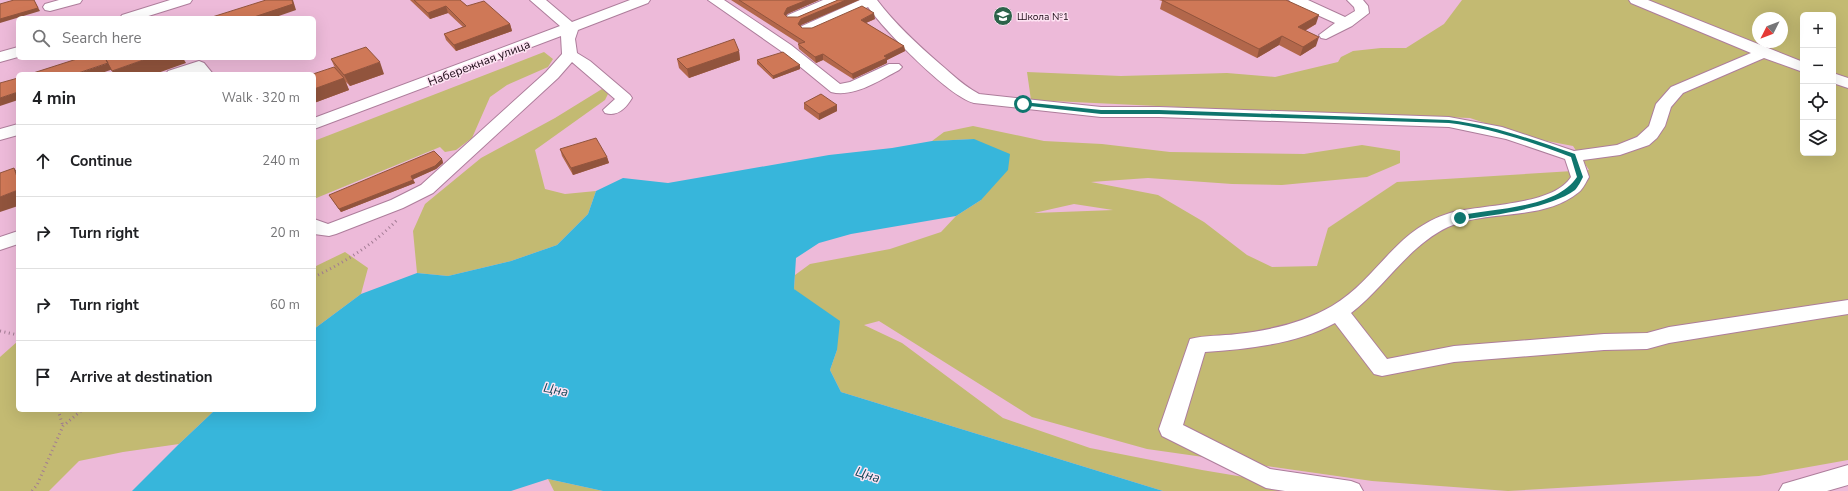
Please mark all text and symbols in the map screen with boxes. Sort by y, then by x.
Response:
school or university icon: Школа №1 [992,5,1014,27]
place label: Школа №1 [1017,10,1069,24]
north arrow [1752,12,1788,48]
map controls [1800,12,1836,156]
button: + [1800,12,1836,48]
search box [16,16,316,60]
icon: search [30,27,52,49]
text: Search here [62,28,142,48]
street label: Набережная улица [425,36,533,90]
button: − [1800,48,1836,84]
button: locate [1800,84,1836,120]
text: 4 min [32,87,76,110]
text: Walk · 320 m [222,89,300,107]
route start [1014,95,1032,113]
button: layers [1800,120,1836,156]
icon: ahead [32,150,54,172]
text: Continue [70,151,132,171]
text: 240 m [262,152,300,170]
route end [1451,209,1469,227]
icon: right [32,222,54,244]
text: Turn right [70,223,139,243]
text: 20 m [270,224,300,242]
icon: right [32,294,54,316]
text: Turn right [70,295,139,315]
text: 60 m [270,296,300,314]
icon: arrive [32,366,54,388]
text: Arrive at destination [70,367,213,387]
water label: Цна [542,379,570,401]
water label: Цна [853,463,882,487]

